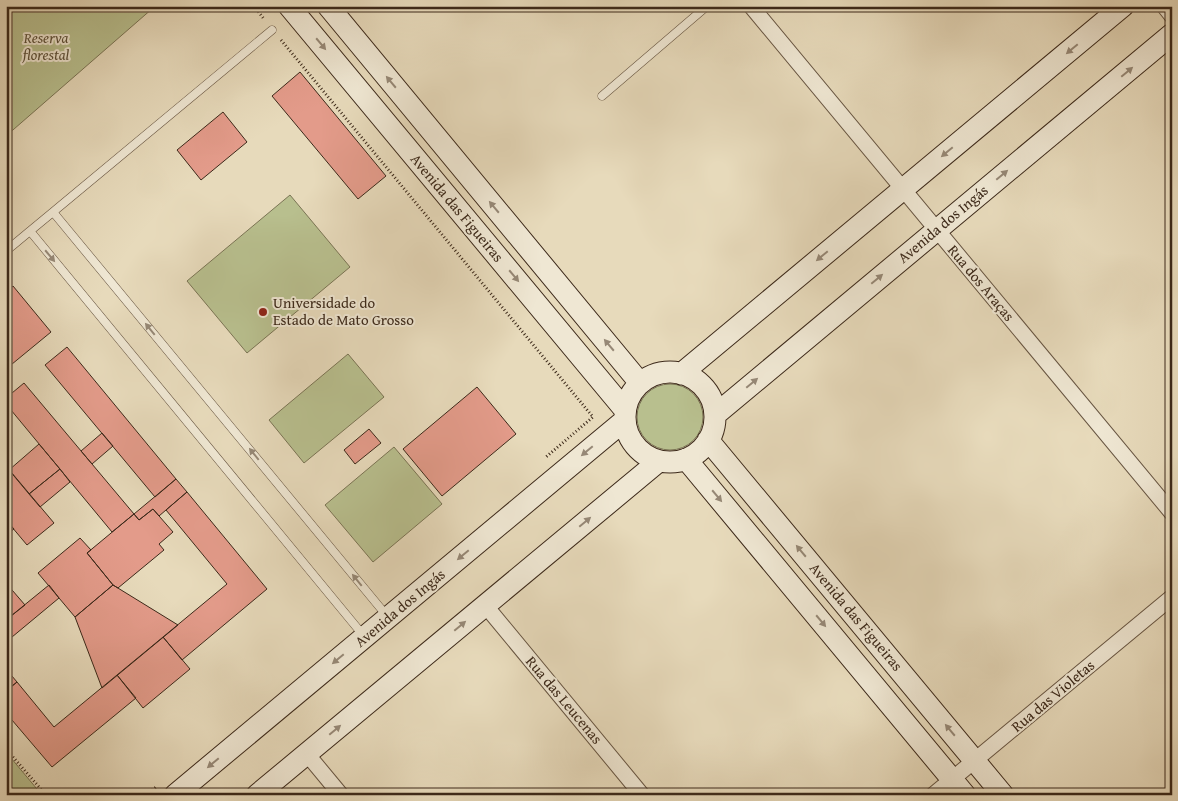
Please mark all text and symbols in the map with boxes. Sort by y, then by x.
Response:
park label: Reserva florestal [22,27,70,65]
one-way arrow [315,37,326,50]
one-way arrow [1065,43,1078,54]
one-way arrow [1120,66,1133,77]
one-way arrow [385,76,396,89]
one-way arrow [940,147,953,158]
street label: Avenida das Figueiras [406,149,509,266]
one-way arrow [995,170,1008,181]
street label: Avenida dos Ingás [893,180,992,268]
one-way arrow [489,201,500,214]
street label: Rua dos Araças [943,240,1020,325]
one-way arrow [45,249,56,262]
one-way arrow [816,251,829,262]
one-way arrow [508,270,519,283]
one-way arrow [870,274,883,285]
place label: Universidade do Estado de Mato Grosso [273,292,414,330]
marker: Universidade do Estado de Mato Grosso [257,306,269,318]
one-way arrow [145,323,156,336]
one-way arrow [604,339,615,352]
one-way arrow [745,378,758,389]
one-way arrow [581,446,594,457]
one-way arrow [248,448,259,461]
one-way arrow [711,490,723,502]
one-way arrow [578,517,591,528]
one-way arrow [795,546,807,558]
one-way arrow [456,550,469,561]
street label: Avenida das Figueiras [805,558,908,675]
street label: Avenida dos Ingás [350,564,449,652]
one-way arrow [351,574,362,587]
one-way arrow [815,615,826,628]
one-way arrow [454,620,466,632]
street label: Rua das Leucenas [521,651,608,748]
one-way arrow [331,654,344,665]
street label: Rua das Violetas [1007,655,1099,737]
one-way arrow [329,724,341,736]
one-way arrow [944,724,955,737]
one-way arrow [206,758,219,769]

